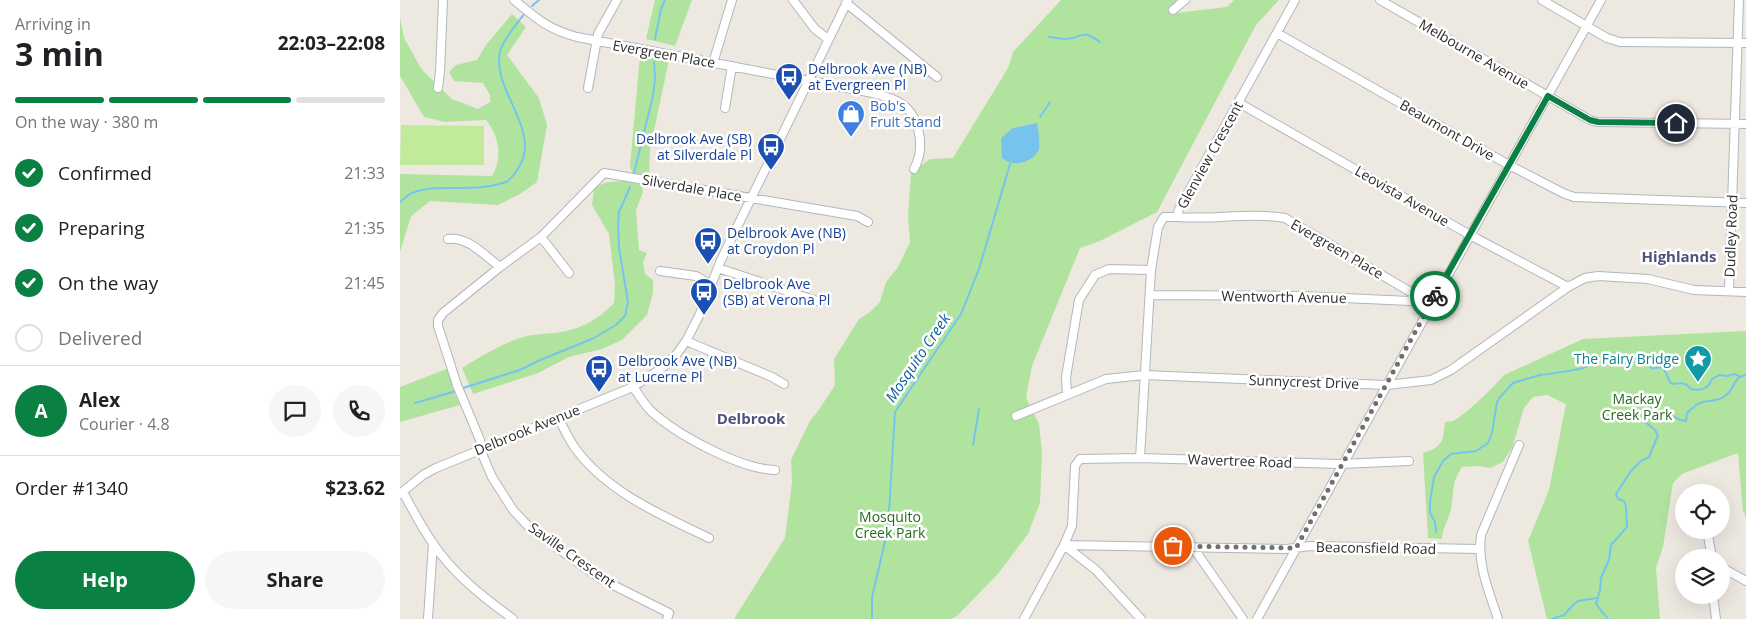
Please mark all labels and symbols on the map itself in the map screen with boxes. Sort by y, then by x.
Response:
street label: Melbourne Avenue [1416,14,1533,93]
street label: Evergreen Place [611,35,717,72]
place label: Delbrook Ave (NB) at Evergreen Pl [808,59,927,94]
bus stop icon: Delbrook Ave (NB) at Evergreen Pl [774,62,804,101]
street label: Beaumont Drive [1397,95,1498,164]
place label: Bob's Fruit Stand [870,96,941,131]
street label: Glenview Crescent [1172,98,1247,212]
shop icon: Bob's Fruit Stand [836,99,866,138]
pin [1655,102,1697,144]
place label: Delbrook Ave (SB) at Silverdale Pl [636,129,752,164]
bus stop icon: Delbrook Ave (SB) at Silverdale Pl [756,132,786,171]
street label: Leovista Avenue [1352,161,1453,230]
street label: Silverdale Place [641,169,744,206]
street label: Dudley Road [1720,194,1741,278]
street label: Evergreen Place [1287,214,1387,283]
place label: Delbrook Ave (NB) at Croydon Pl [727,223,846,258]
bus stop icon: Delbrook Ave (NB) at Croydon Pl [693,226,723,265]
district label: Highlands [1642,246,1716,266]
courier [1410,271,1460,321]
place label: Delbrook Ave (SB) at Verona Pl [723,274,830,309]
bus stop icon: Delbrook Ave (SB) at Verona Pl [689,277,719,316]
street label: Wentworth Avenue [1221,286,1347,307]
water label: Mosquito Creek [880,309,955,406]
place icon: The Fairy Bridge [1683,344,1713,383]
place label: The Fairy Bridge [1574,349,1679,368]
place label: Delbrook Ave (NB) at Lucerne Pl [618,351,737,386]
bus stop icon: Delbrook Ave (NB) at Lucerne Pl [584,354,614,393]
street label: Sunnycrest Drive [1249,370,1360,393]
park label: Mackay Creek Park [1602,389,1673,424]
street label: Delbrook Avenue [471,400,583,459]
district label: Delbrook [717,408,786,428]
street label: Wavertree Road [1187,449,1293,472]
park label: Mosquito Creek Park [855,507,926,542]
street label: Saville Crescent [525,518,619,592]
pin [1152,525,1194,567]
street label: Beaconsfield Road [1316,537,1436,558]

